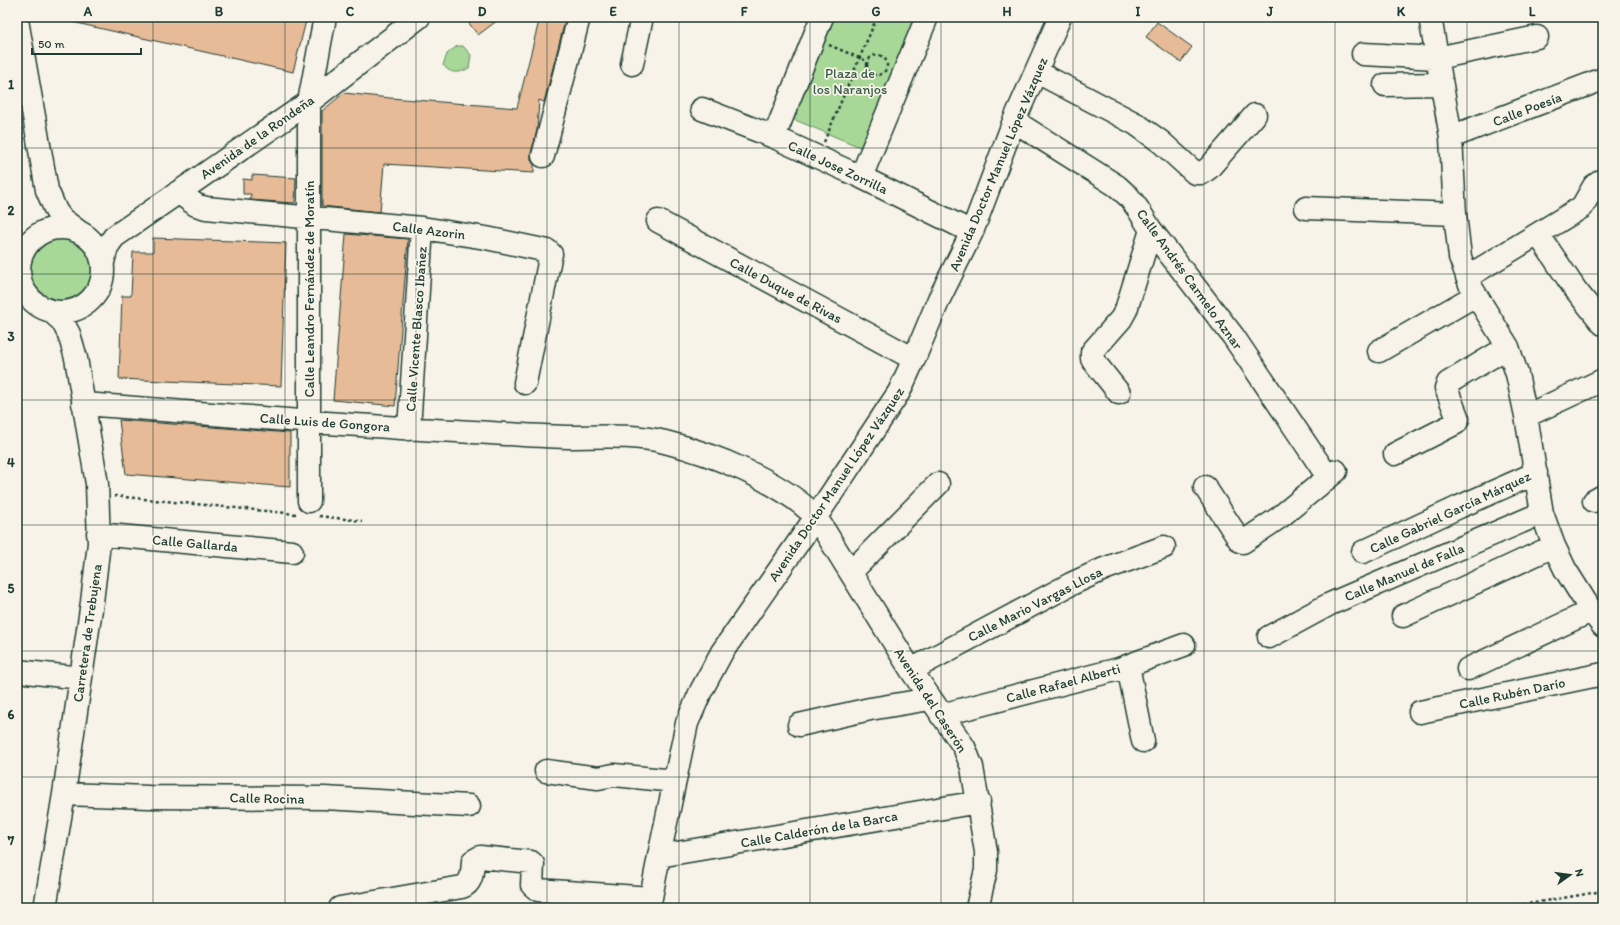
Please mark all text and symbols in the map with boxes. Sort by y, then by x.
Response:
text: A [83,4,93,19]
text: B [215,4,224,19]
text: C [346,4,355,19]
text: D [478,4,487,19]
text: E [609,4,617,19]
text: F [741,4,748,19]
text: G [872,4,881,19]
text: H [1003,4,1012,19]
text: I [1136,4,1141,19]
text: J [1266,4,1274,19]
text: K [1397,4,1406,19]
text: L [1529,4,1536,19]
scale bar [32,30,141,56]
text: 50 m [38,37,64,51]
street label: Avenida Doctor Manuel López Vázquez [946,54,1052,274]
park label: Plaza de los Naranjos [813,65,887,98]
text: 1 [8,77,14,92]
street label: Calle Poesía [1490,88,1564,130]
street label: Avenida de la Rondeña [197,92,318,183]
street label: Calle Jose Zorrilla [785,137,891,198]
street label: Calle Leandro Fernández de Moratín [301,180,318,397]
text: 2 [8,203,15,218]
street label: Calle Andrés Carmelo Aznar [1133,206,1247,353]
street label: Calle Azorin [392,218,467,243]
street label: Calle Vicente Blasco Ibañez [402,245,431,412]
street label: Calle Duque de Rivas [727,254,845,327]
text: 3 [7,329,15,344]
street label: Avenida Doctor Manuel López Vázquez [765,383,908,585]
street label: Calle Luis de Gongora [259,409,391,436]
text: 4 [7,455,15,470]
street label: Calle Gabriel García Márquez [1367,467,1534,557]
street label: Calle Gallarda [151,531,239,556]
street label: Calle Manuel de Falla [1342,540,1467,605]
street label: Carretera de Trebujena [69,562,106,703]
street label: Calle Mario Vargas Llosa [965,563,1106,646]
text: 5 [8,581,15,596]
street label: Avenida del Caserón [890,645,971,756]
street label: Calle Rafael Alberti [1004,660,1122,707]
street label: Calle Rubén Darío [1457,674,1567,713]
text: 6 [8,707,15,722]
street label: Calle Rocina [229,789,305,808]
street label: Calle Calderón de la Barca [739,807,899,852]
text: 7 [7,833,15,848]
north arrow [1550,855,1590,895]
text: N [1572,868,1586,878]

